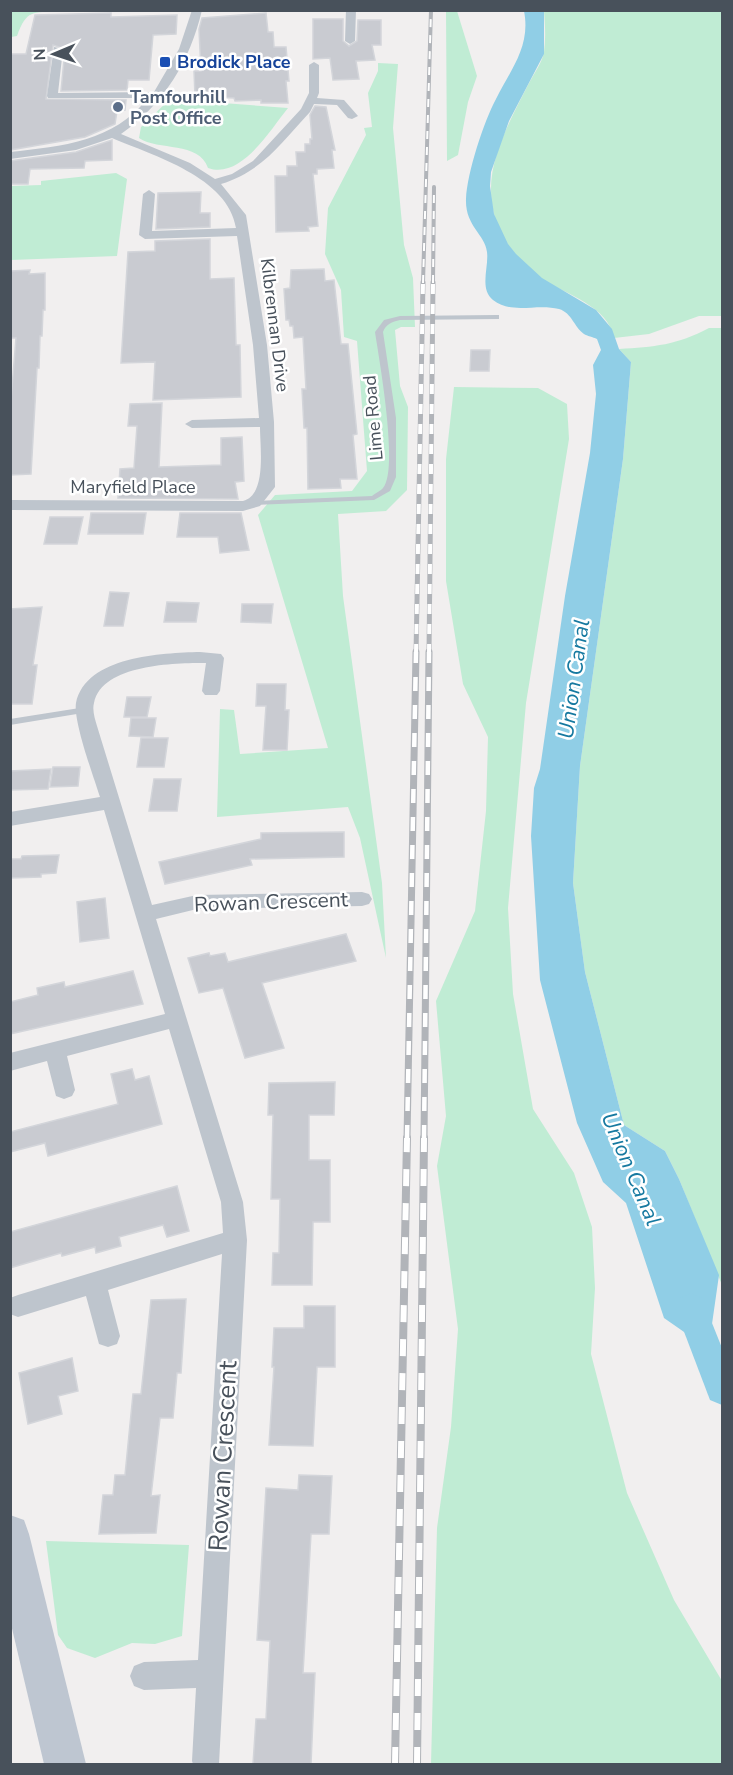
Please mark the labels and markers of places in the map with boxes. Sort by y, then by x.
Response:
place label: Brodick Place [177,50,291,74]
marker: Brodick Place [158,55,172,69]
place label: Tamfourhill Post Office [130,85,226,130]
marker: Tamfourhill Post Office [111,100,125,114]

